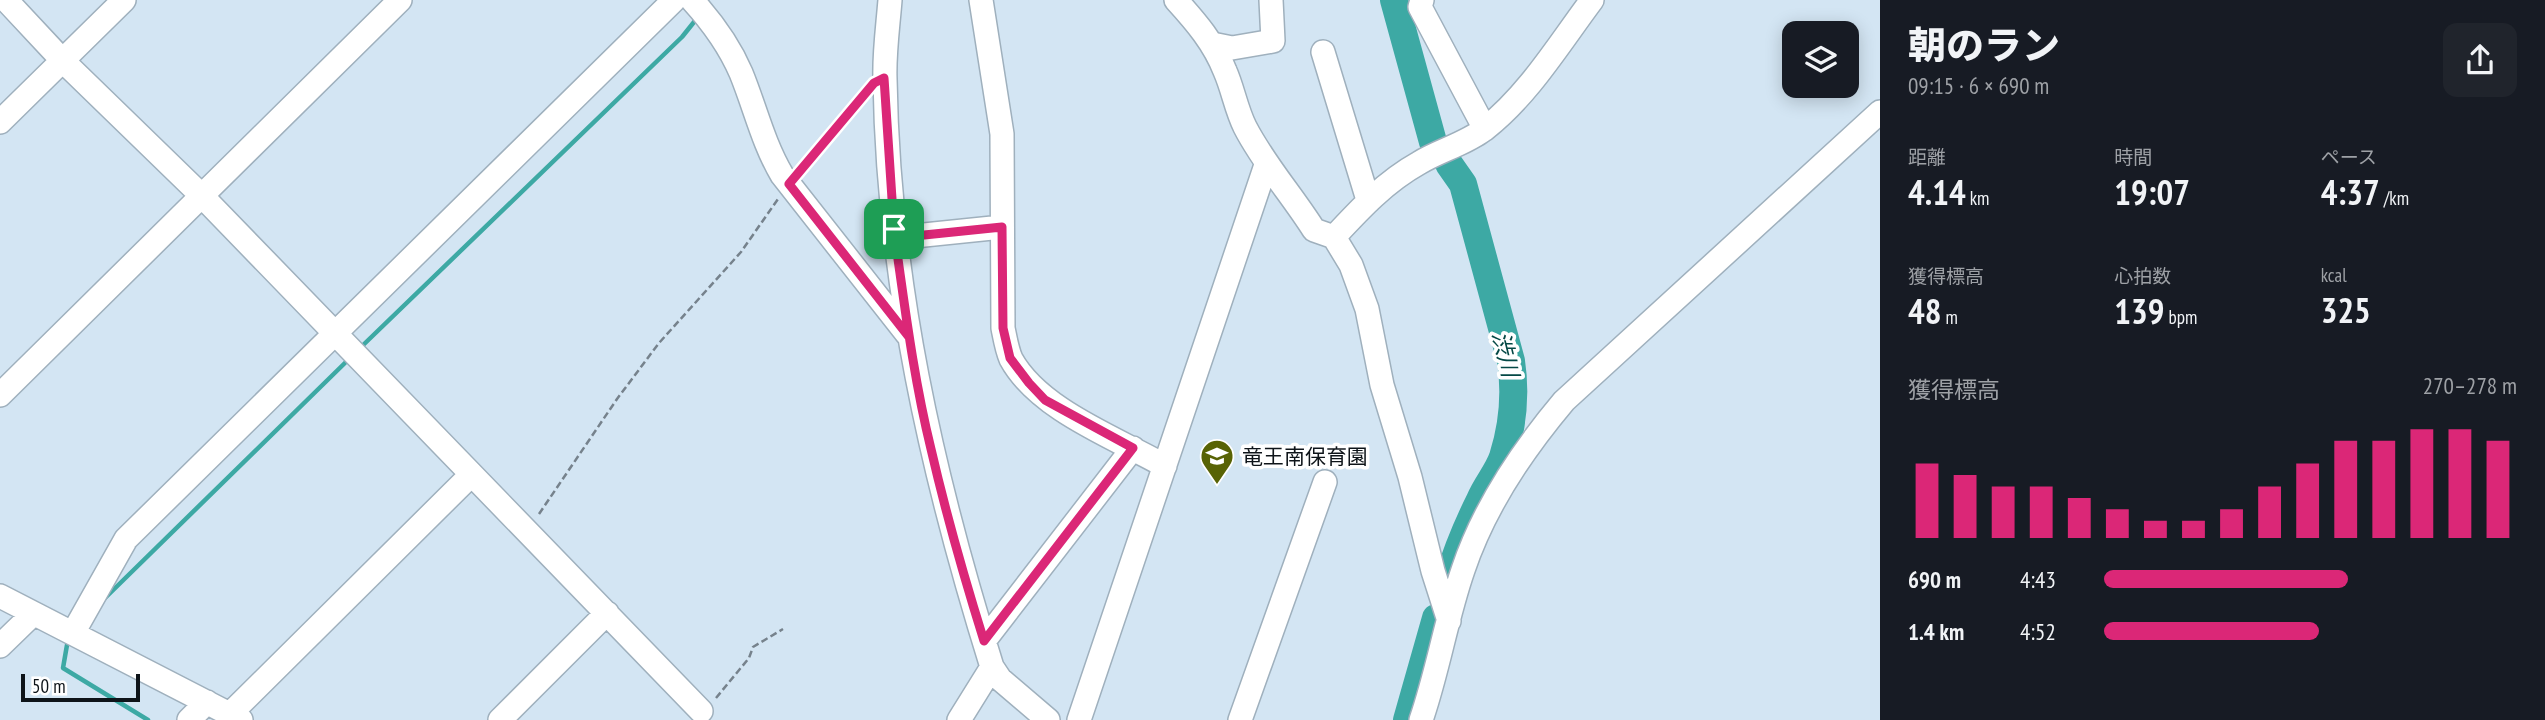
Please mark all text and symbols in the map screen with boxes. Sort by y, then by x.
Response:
text: 朝のラン [1908,20,2060,69]
map controls [1782,21,1859,98]
button: layers [1782,21,1859,98]
button: share [2443,23,2517,97]
text: 09:15 · 6 × 690 m [1908,71,2049,100]
text: 距離 [1908,145,1946,169]
text: 時間 [2114,145,2152,169]
text: ペース [2321,145,2377,169]
text: 4.14 [1908,169,1966,215]
text: 19:07 [2114,169,2190,215]
text: 4:37 [2321,169,2380,215]
text: km [1966,186,1989,210]
text: /km [2380,186,2409,210]
pin [864,199,924,259]
icon: arrive [875,210,913,248]
text: kcal [2321,263,2347,287]
text: 獲得標高 [1908,264,1984,288]
text: 心拍数 [2114,264,2171,288]
text: 325 [2321,287,2371,333]
text: 48 [1908,288,1941,334]
text: 139 [2114,288,2165,334]
text: m [1941,305,1958,329]
text: bpm [2165,305,2197,329]
water label: 渋川 [1486,328,1526,383]
text: 270–278 m [2423,371,2517,400]
text: 獲得標高 [1908,375,2000,404]
school or university icon: 竜王南保育園 [1198,437,1236,486]
place label: 竜王南保育園 [1242,443,1368,470]
text: 690 m [1908,565,1961,594]
text: 4:43 [2020,565,2056,594]
text: 1.4 km [1908,617,1964,646]
text: 4:52 [2020,617,2056,646]
scale bar [21,671,140,703]
text: 50 m [32,674,66,698]

